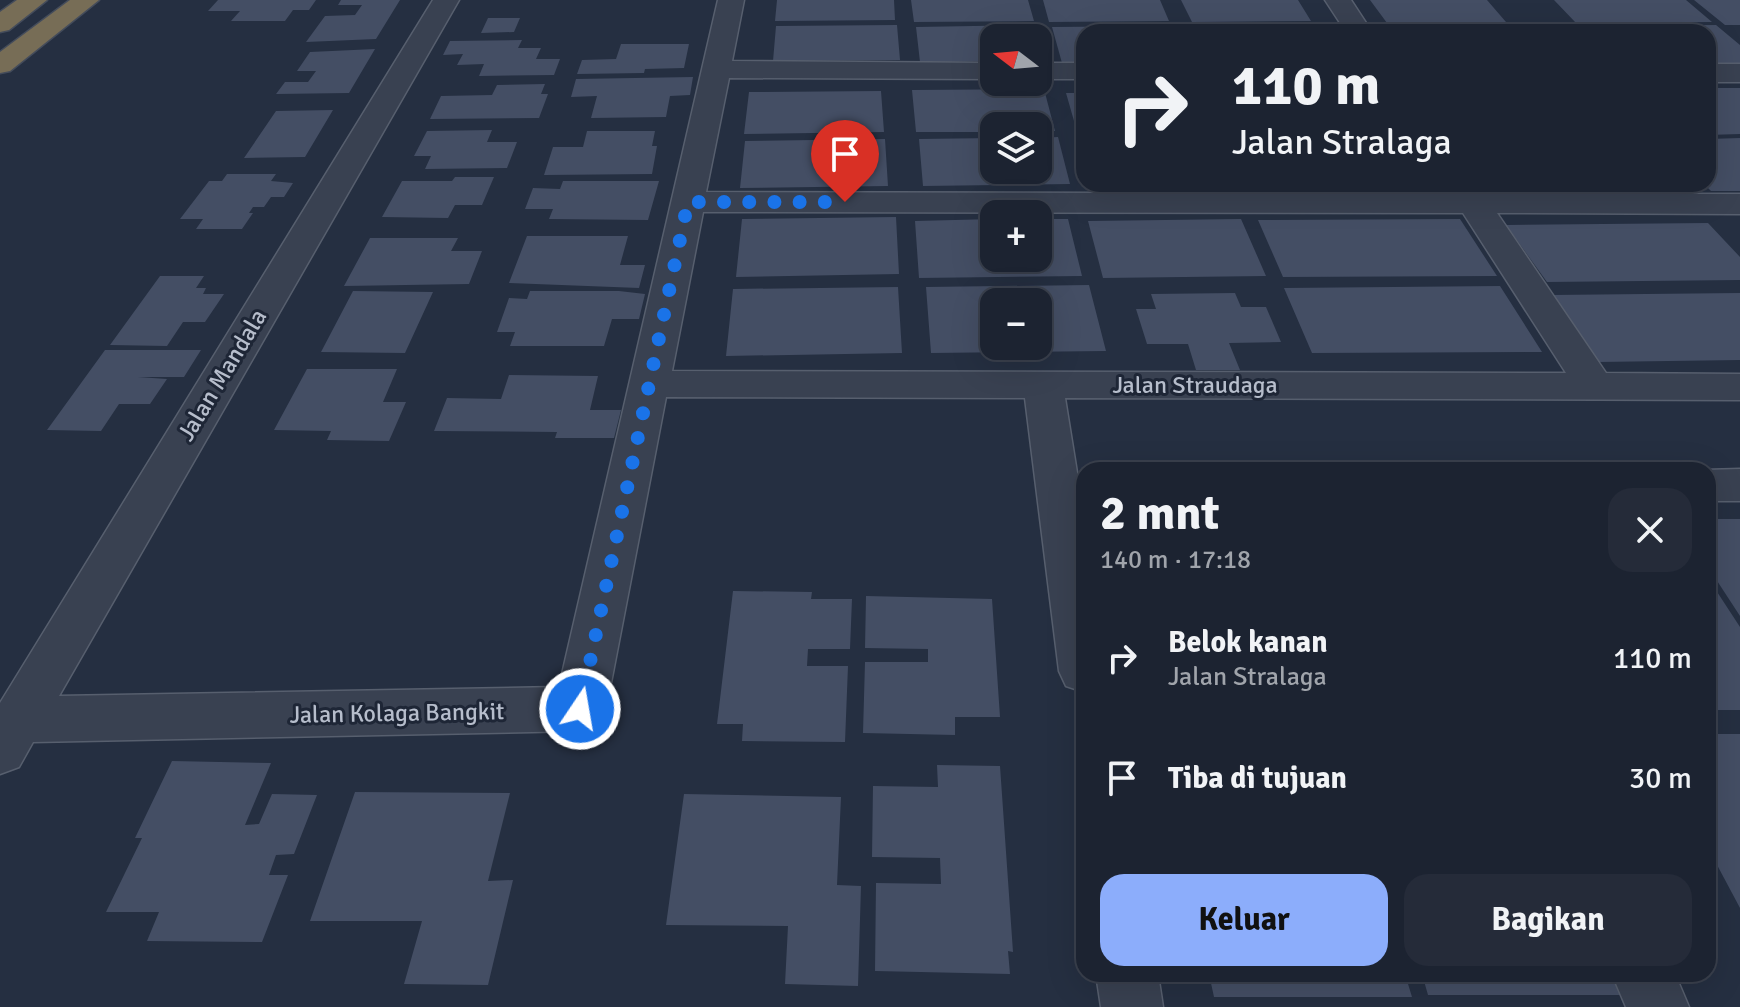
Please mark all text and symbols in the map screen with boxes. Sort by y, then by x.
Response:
north arrow [980,24,1052,96]
map controls [980,24,1052,360]
text: 110 m [1232,51,1380,120]
icon: right [1100,56,1204,160]
button: layers [980,112,1052,184]
pin [811,120,879,202]
text: Jalan Stralaga [1232,120,1452,165]
icon: arrive [823,132,867,176]
button: + [980,200,1052,272]
button: − [980,288,1052,360]
street label: Jalan Mandala [171,304,273,446]
street label: Jalan Straudaga [1112,370,1278,400]
text: 2 mnt [1100,484,1220,543]
button: close [1608,488,1692,572]
text: 140 m · 17:18 [1100,544,1251,576]
text: Belok kanan [1168,624,1328,661]
icon: right [1100,636,1144,680]
text: 110 m [1613,640,1692,677]
text: Jalan Stralaga [1168,661,1327,693]
position arrow [538,667,622,751]
street label: Jalan Kolaga Bangkit [289,696,505,730]
icon: arrive [1100,756,1144,800]
text: Tiba di tujuan [1168,760,1347,797]
text: 30 m [1629,760,1692,797]
button: Keluar [1100,874,1388,966]
button: Bagikan [1404,874,1692,966]

